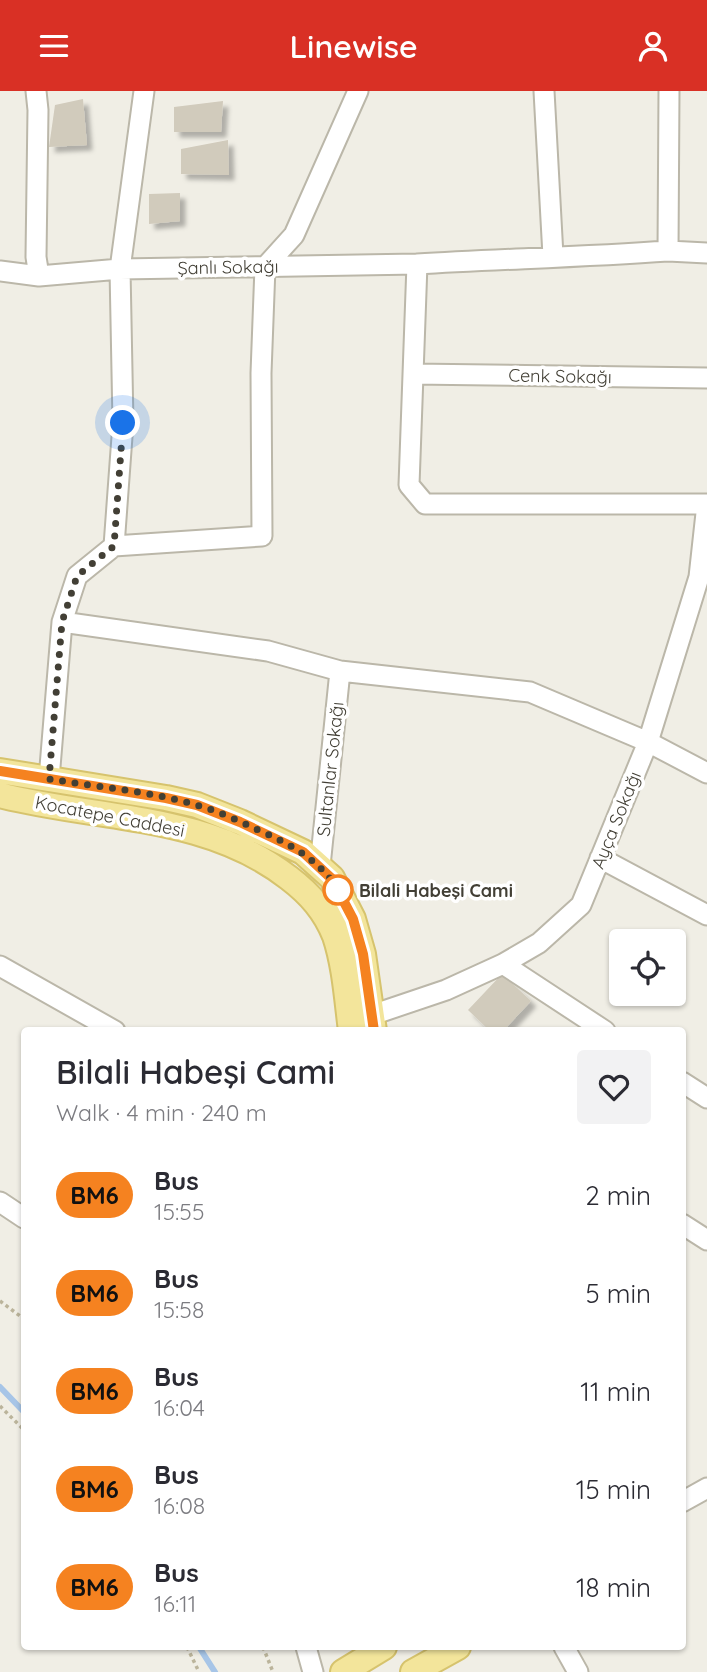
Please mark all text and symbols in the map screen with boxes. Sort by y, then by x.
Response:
text: Linewise [289,26,418,66]
icon: menu [35,27,73,65]
icon: person [634,27,672,65]
street label: Şanlı Sokağı [177,255,279,279]
street label: Cenk Sokağı [508,364,612,388]
your location [105,405,140,440]
street label: Sultanlar Sokağı [311,701,349,837]
street label: Ayça Sokağı [586,768,646,872]
street label: Kocatepe Caddesi [33,790,187,842]
marker: Bilali Habeşi Cami [323,875,353,905]
place label: Bilali Habeşi Cami [359,879,513,902]
map controls [609,929,686,1006]
button: locate [609,929,686,1006]
button: heart [577,1050,651,1124]
text: Bilali Habeşi Cami [56,1051,335,1092]
text: Walk · 4 min · 240 m [56,1098,267,1127]
text: Bus [154,1164,199,1197]
text: 2 min [585,1179,651,1212]
text: BM6 [70,1180,119,1210]
text: 15:55 [154,1197,204,1226]
text: Bus [154,1262,199,1295]
text: 5 min [585,1277,651,1310]
text: BM6 [70,1278,119,1308]
text: 15:58 [154,1295,204,1324]
text: Bus [154,1360,199,1393]
text: 11 min [580,1375,651,1408]
text: BM6 [70,1376,119,1406]
text: 16:04 [154,1393,205,1422]
text: Bus [154,1458,199,1491]
text: 15 min [576,1473,651,1506]
text: BM6 [70,1474,119,1504]
text: 16:08 [154,1491,205,1520]
text: Bus [154,1556,199,1589]
text: 18 min [576,1571,651,1604]
text: BM6 [70,1572,119,1602]
text: 16:11 [154,1589,196,1618]

